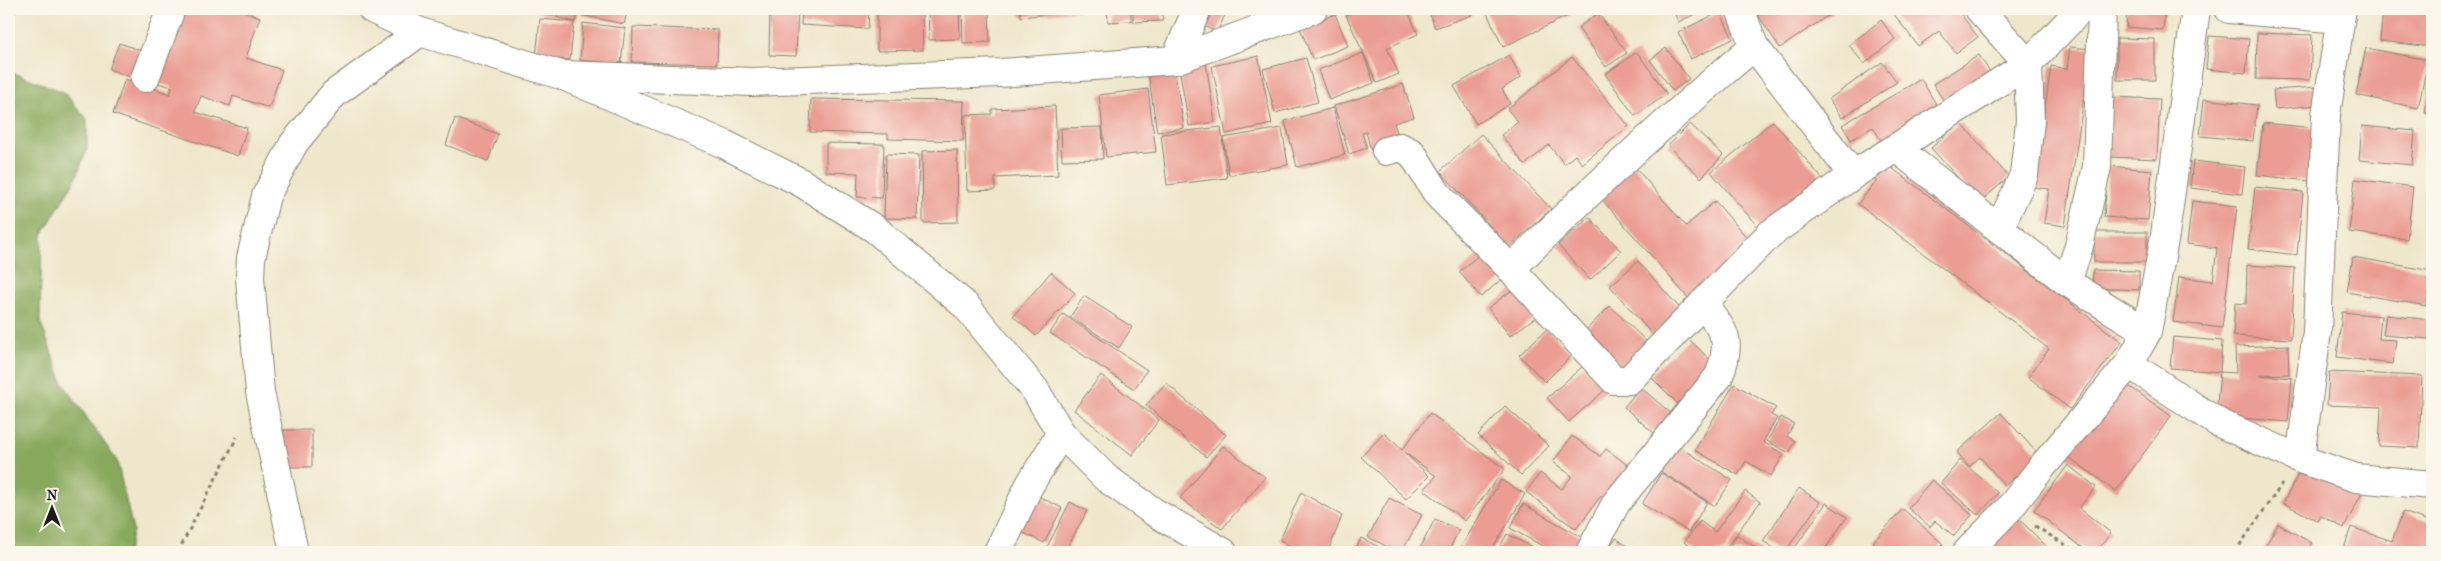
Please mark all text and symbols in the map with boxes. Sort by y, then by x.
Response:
north arrow [28,484,78,534]
text: N [47,487,58,504]

